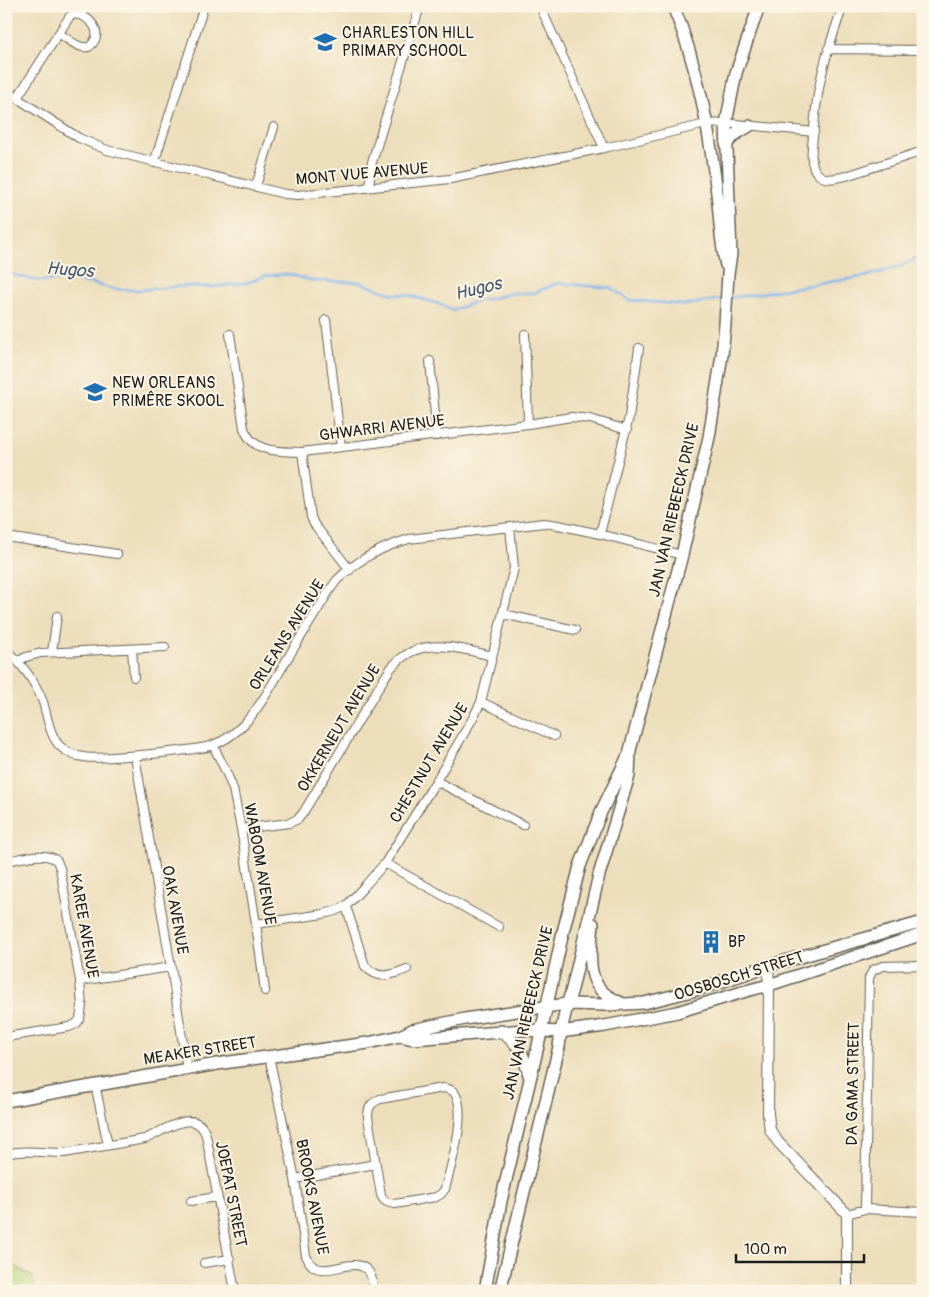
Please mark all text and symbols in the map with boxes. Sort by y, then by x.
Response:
place label: CHARLESTON HILL PRIMARY SCHOOL [342,23,474,61]
school or university icon: CHARLESTON HILL PRIMARY SCHOOL [312,29,338,55]
street label: MONT VUE AVENUE [295,158,429,190]
water label: Hugos [46,257,96,283]
water label: Hugos [452,272,506,306]
place label: NEW ORLEANS PRIMÊRE SKOOL [112,373,224,411]
school or university icon: NEW ORLEANS PRIMÊRE SKOOL [82,379,108,405]
street label: GHWARRI AVENUE [318,410,446,446]
street label: JAN VAN RIEBEECK DRIVE [644,421,704,599]
street label: ORLEANS AVENUE [245,576,329,694]
street label: OKKERNEUT AVENUE [293,661,385,795]
street label: CHESTNUT AVENUE [385,699,473,827]
street label: WABOOM AVENUE [239,802,281,926]
street label: OAK AVENUE [157,864,193,956]
street label: KAREE AVENUE [65,872,103,980]
street label: JAN VAN RIEBEECK DRIVE [498,924,558,1102]
building icon: BP [698,929,724,955]
place label: BP [728,932,746,952]
street label: OOSBOSCH STREET [672,947,806,1005]
street label: DA GAMA STREET [842,1022,864,1146]
street label: MEAKER STREET [142,1032,258,1070]
street label: BROOKS AVENUE [291,1137,333,1257]
street label: JOEPAT STREET [211,1139,251,1249]
scale bar [736,1232,864,1264]
text: 100 m [744,1240,787,1259]

